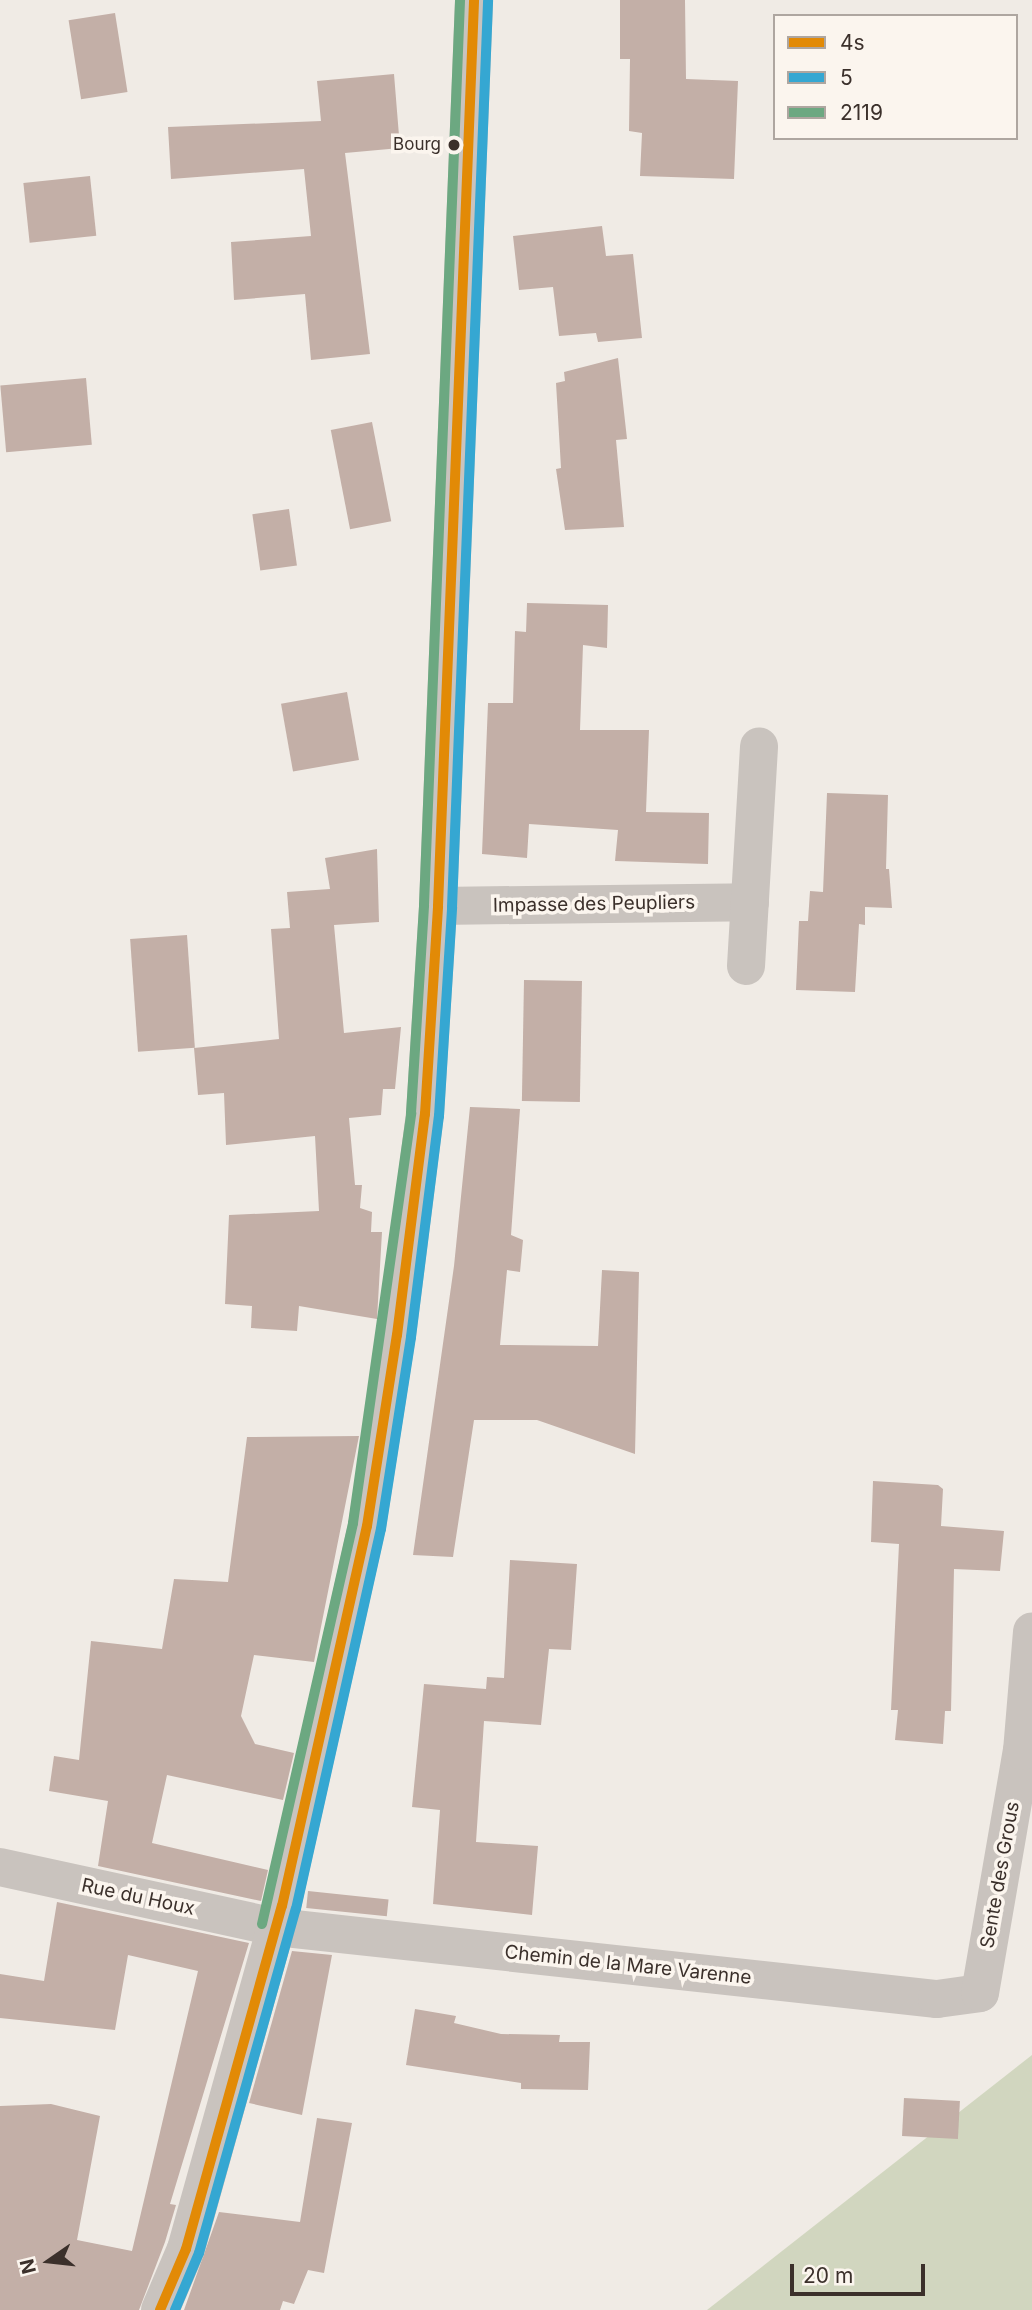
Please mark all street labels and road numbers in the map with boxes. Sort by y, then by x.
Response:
street label: Impasse des Peupliers [493,891,695,917]
street label: Sente des Grous [976,1800,1024,1950]
street label: Rue du Houx [79,1874,197,1920]
street label: Chemin de la Mare Varenne [503,1941,753,1989]

